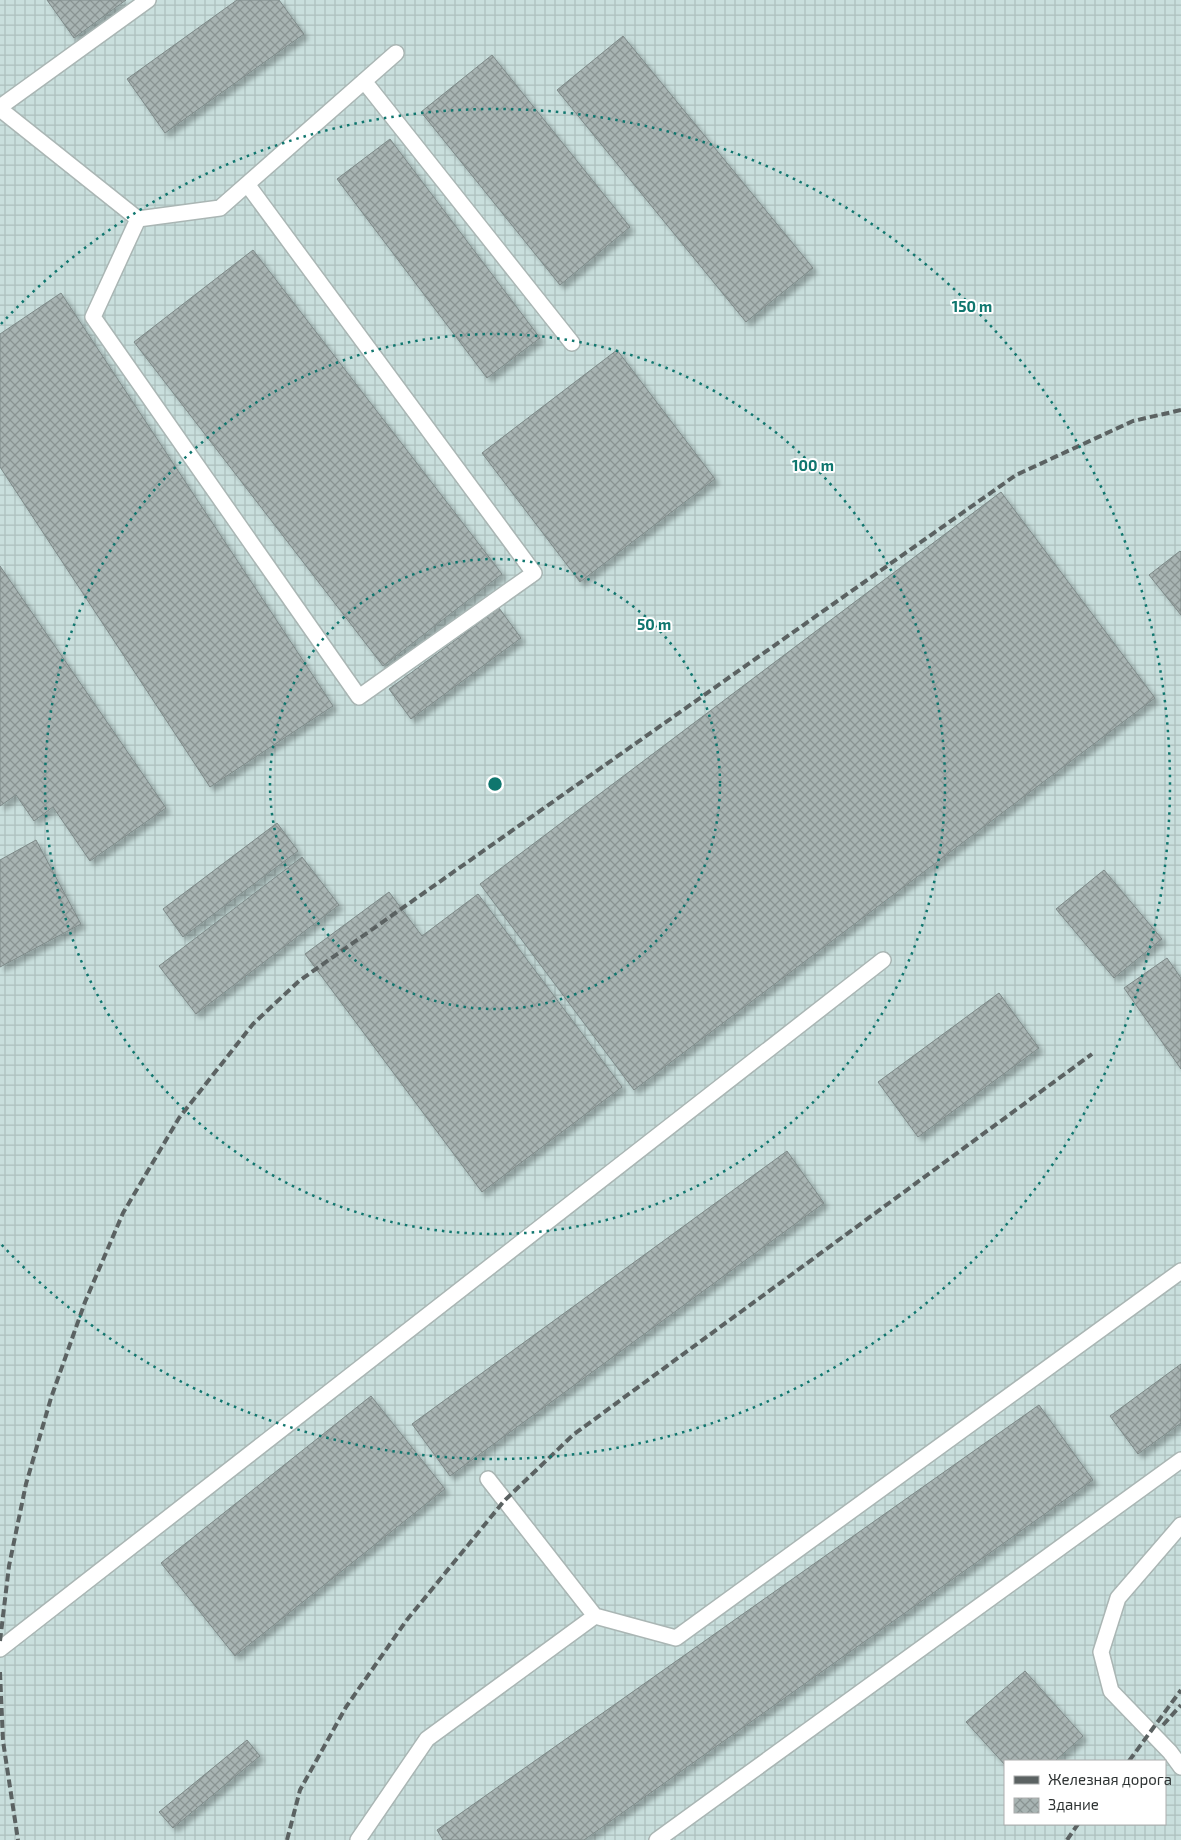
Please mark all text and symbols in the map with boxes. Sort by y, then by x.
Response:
text: 150 m [952,297,992,315]
text: 100 m [792,456,834,474]
text: 50 m [637,615,671,633]
centre of rings [486,775,504,793]
legend [1004,1760,1166,1825]
text: Железная дорога [1048,1770,1172,1788]
text: Здание [1048,1795,1099,1813]

